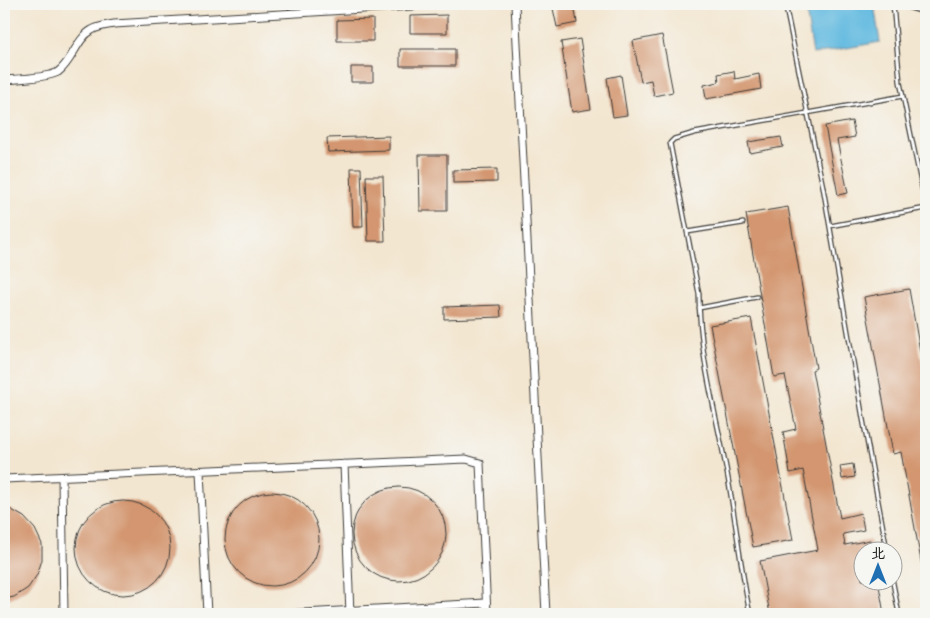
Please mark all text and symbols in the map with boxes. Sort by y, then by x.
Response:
north arrow [852,540,902,590]
text: 北 [871,544,885,565]

